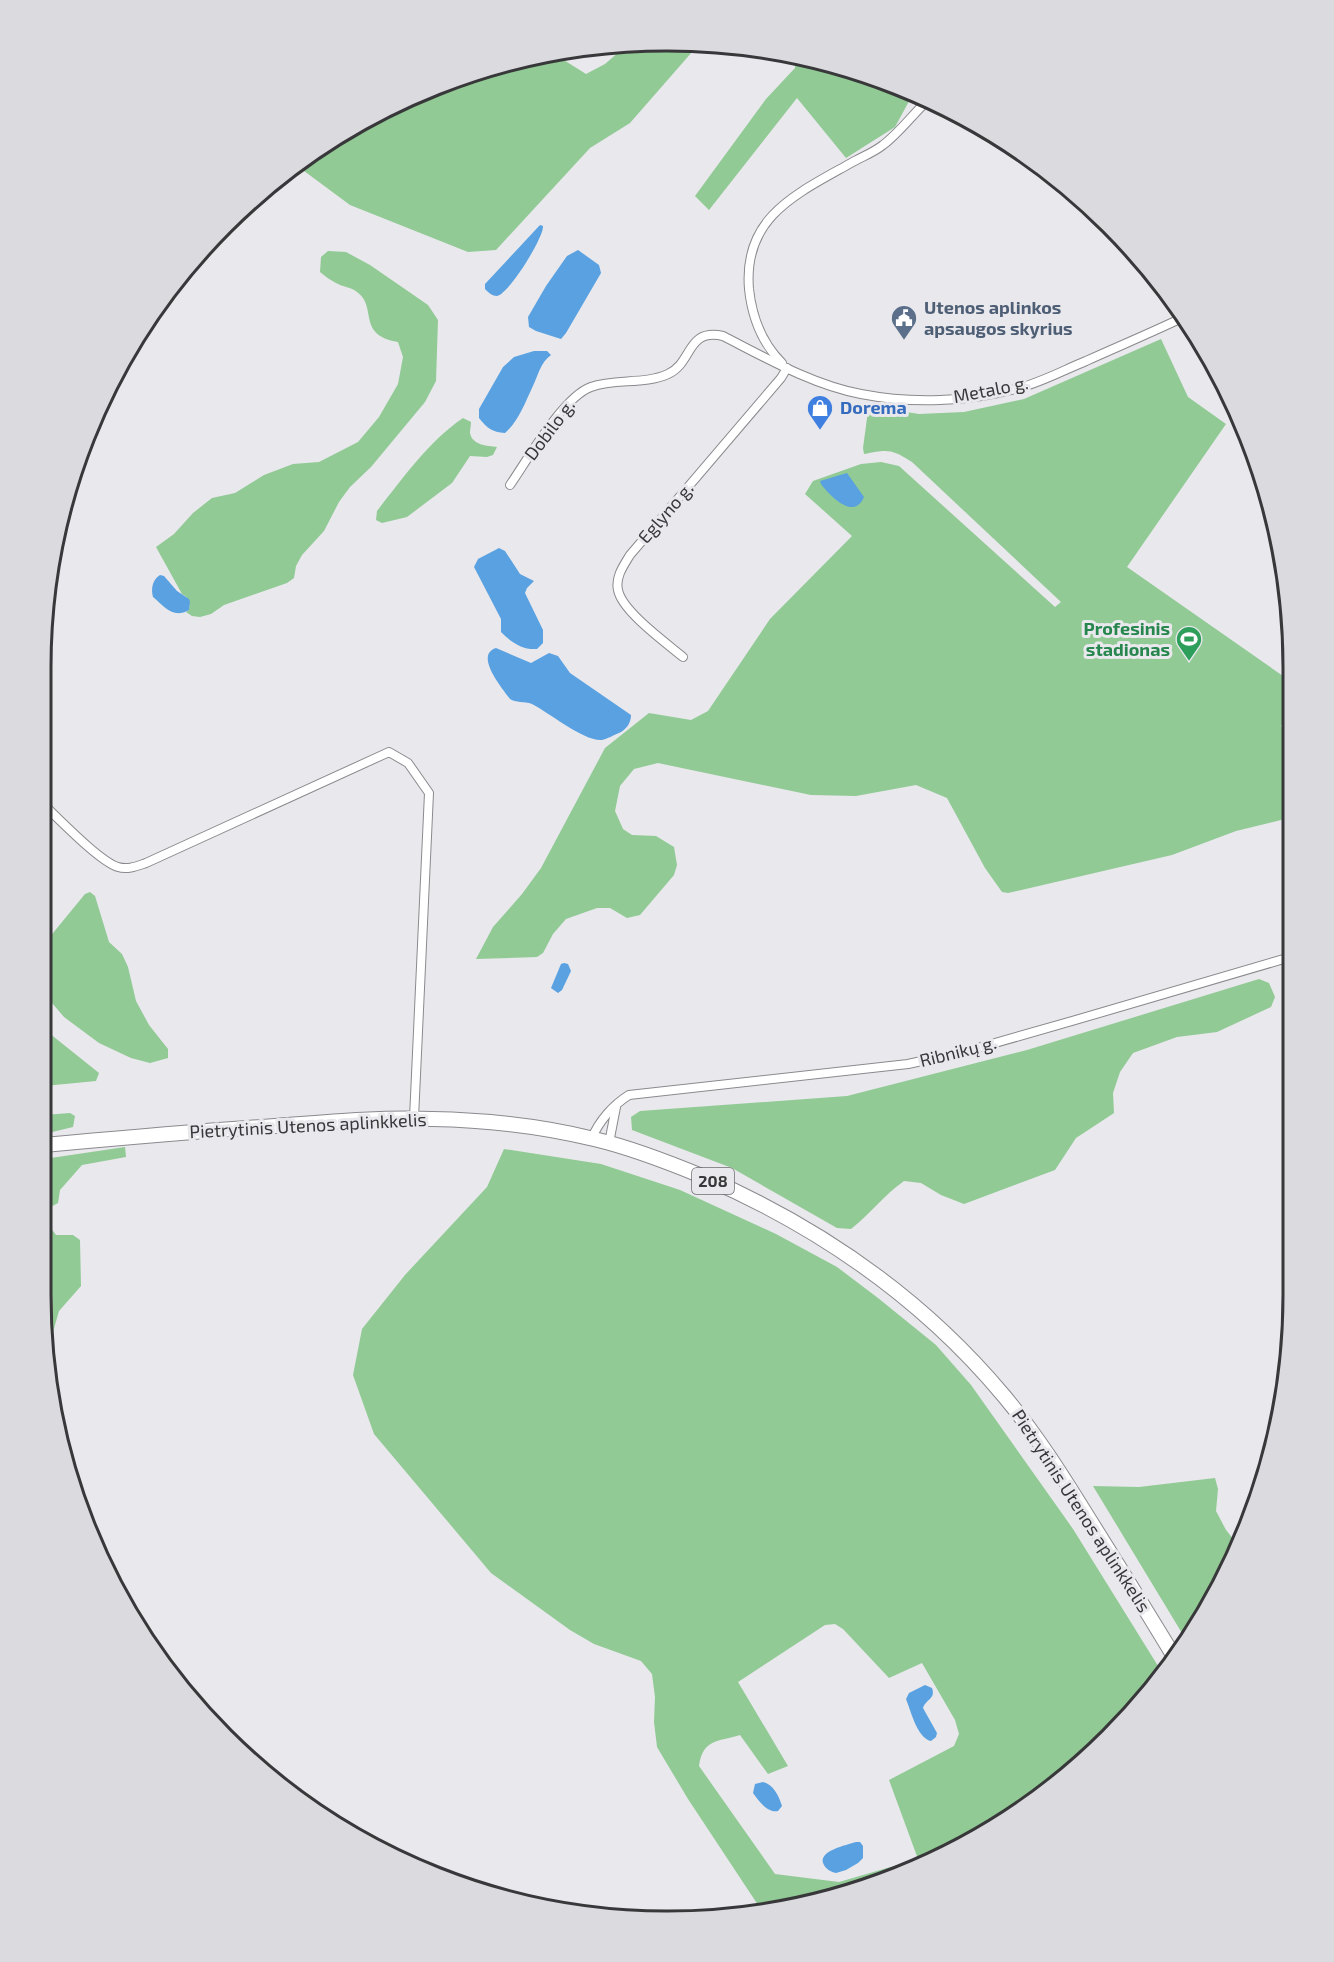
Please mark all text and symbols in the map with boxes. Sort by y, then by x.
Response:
place label: Utenos aplinkos apsaugos skyrius [924,296,1073,339]
public building icon: Utenos aplinkos apsaugos skyrius [889,303,919,341]
street label: Metalo g. [951,371,1030,407]
shop icon: Dorema [805,393,835,431]
street label: Dobilo g. [519,395,579,464]
place label: Dorema [840,396,907,418]
street label: Eglyno g. [633,477,698,547]
place label: Profesinis stadionas [1084,617,1170,660]
sports icon: Profesinis stadionas [1174,624,1204,662]
street label: Ribnikų g. [917,1031,998,1071]
street label: Pietrytinis Utenos aplinkkelis [189,1108,427,1142]
road number: 208 [692,1168,734,1194]
street label: Pietrytinis Utenos aplinkkelis [1008,1405,1156,1616]

